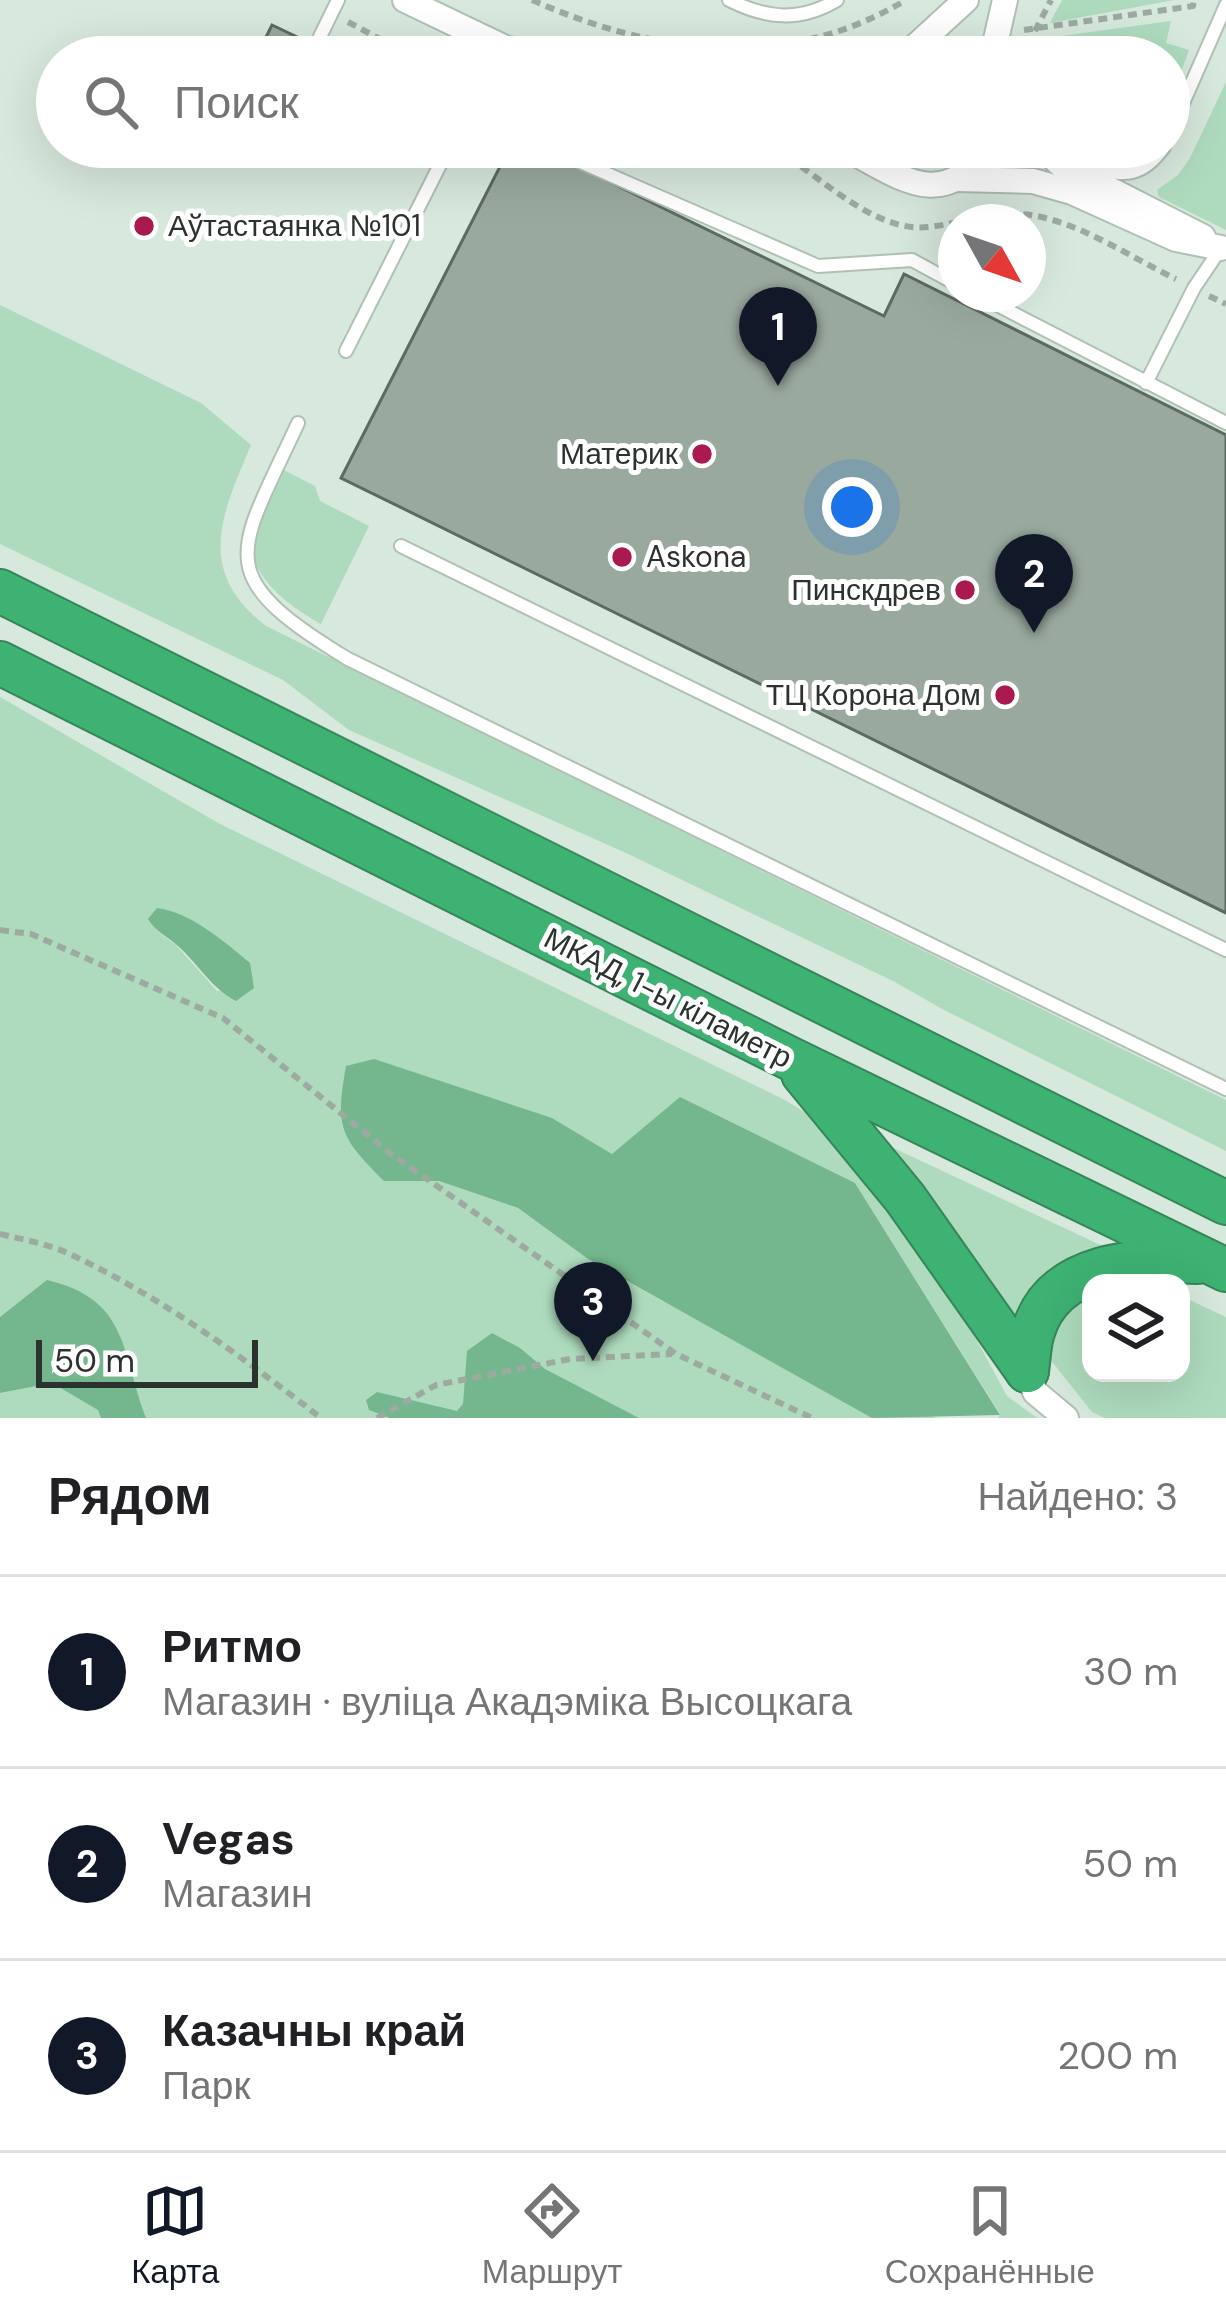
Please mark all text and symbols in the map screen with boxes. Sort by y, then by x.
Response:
search box [36,36,1190,168]
icon: search [78,69,144,135]
text: Поиск [174,73,299,132]
north arrow [938,204,1046,312]
place label: Аўтастаянка №101 [168,206,421,245]
marker: Аўтастаянка №101 [131,213,157,239]
pin: 1 [739,287,817,386]
place label: Материк [560,434,679,473]
marker: Материк [689,441,715,467]
your location [822,477,882,537]
pin: 2 [995,534,1073,633]
place label: Askona [646,537,746,576]
marker: Askona [609,544,635,570]
place label: Пинскдрев [791,570,941,609]
marker: Пинскдрев [952,577,978,603]
place label: ТЦ Корона Дом [766,675,981,714]
marker: ТЦ Корона Дом [992,682,1018,708]
street label: МКАД, 1-ы кіламетр [538,918,799,1077]
pin: 3 [554,1262,632,1361]
map controls [1082,1274,1190,1382]
button: layers [1082,1274,1190,1382]
scale bar [36,1334,258,1387]
text: 50 m [54,1339,135,1382]
text: Рядом [48,1463,212,1530]
text: Найдено: 3 [977,1471,1178,1522]
text: Ритмо [162,1617,302,1676]
text: 1 [80,1646,94,1697]
text: 30 m [1083,1646,1178,1697]
text: Магазин · вуліца Акадэміка Высоцкага [162,1676,852,1727]
text: Vegas [162,1809,295,1868]
text: 2 [76,1838,98,1889]
text: 50 m [1082,1838,1178,1889]
text: Магазин [162,1868,312,1919]
text: Казачны край [162,2001,466,2060]
text: 3 [75,2030,99,2081]
text: 200 m [1057,2030,1178,2081]
text: Парк [162,2060,250,2111]
tab: Карта [131,2178,219,2293]
tab: Маршрут [482,2178,622,2293]
tab: Сохранённые [885,2178,1095,2293]

